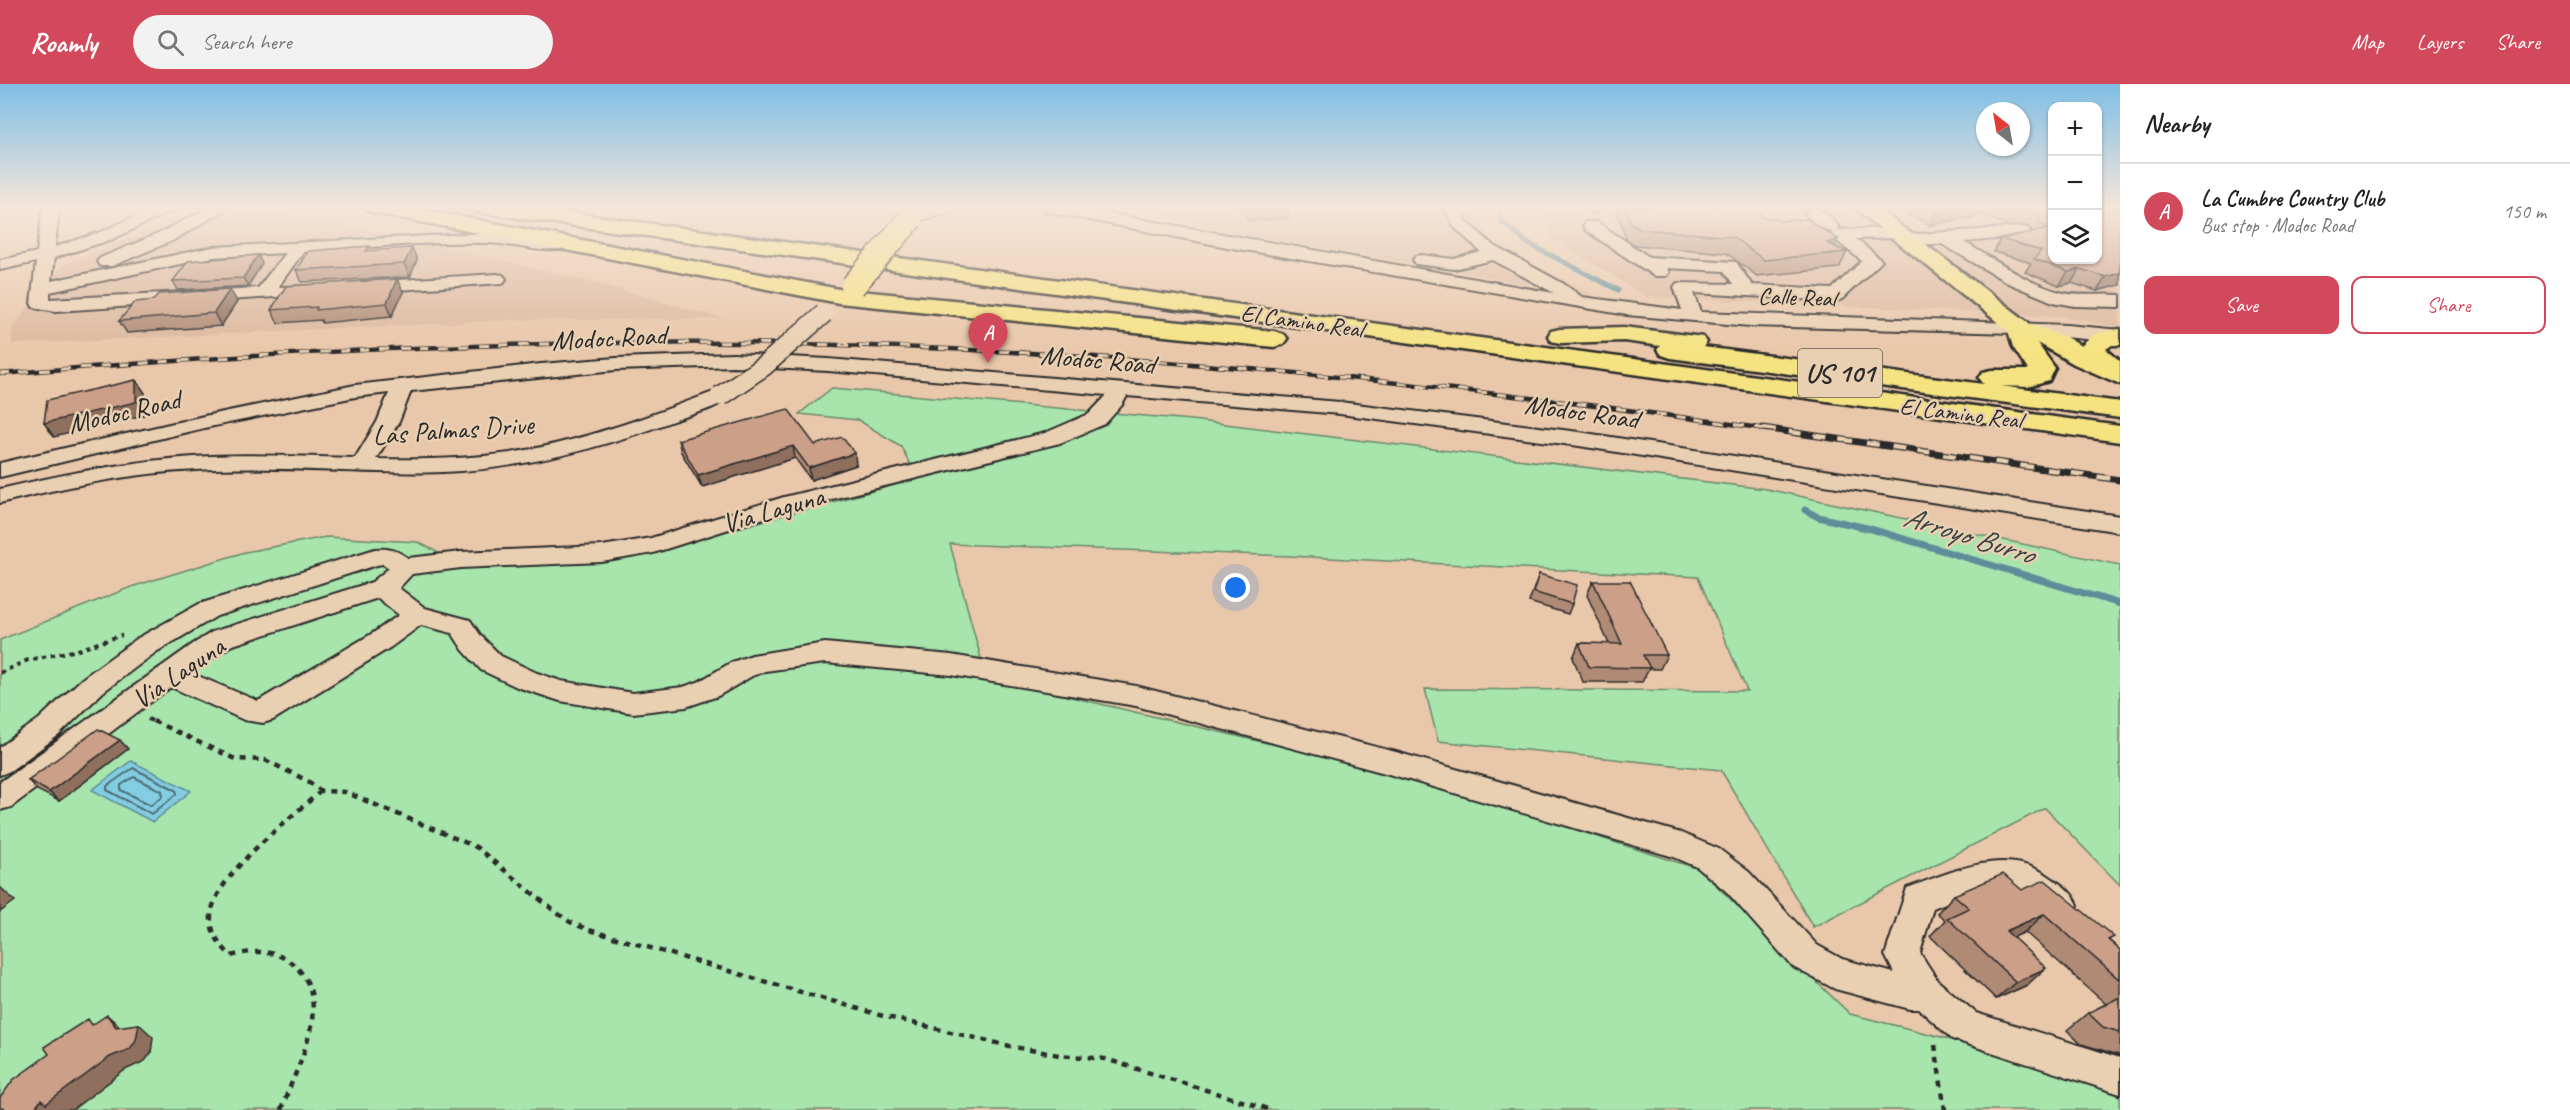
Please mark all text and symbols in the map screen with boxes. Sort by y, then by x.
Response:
search box [133,15,553,69]
text: Roamly [30,25,97,60]
icon: search [154,26,187,59]
text: Search here [202,28,292,56]
text: Map [2351,29,2384,55]
text: Layers [2417,29,2463,55]
text: Share [2496,29,2540,55]
north arrow [1976,102,2030,156]
map controls [2048,102,2102,264]
button: + [2048,102,2102,156]
text: Nearby [2144,107,2209,140]
button: − [2048,156,2102,210]
text: La Cumbre Country Club [2201,185,2384,213]
text: A [2158,199,2169,224]
text: 150 m [2503,199,2546,224]
button: layers [2048,210,2102,264]
text: Bus stop · Modoc Road [2201,213,2354,238]
button: Save [2144,276,2339,334]
button: Share [2351,276,2546,334]
street label: Calle Real [1758,281,1840,313]
street label: El Camino Real [1239,298,1369,345]
pin: A [968,314,1008,363]
street label: Modoc Road [551,317,671,358]
street label: Modoc Road [1039,337,1161,382]
road number: US 101 [1798,349,1882,397]
street label: Modoc Road [64,381,188,441]
street label: Modoc Road [1523,386,1645,437]
street label: El Camino Real [1898,391,2028,436]
street label: Las Palmas Drive [371,406,537,453]
street label: Via Laguna [718,478,830,541]
water label: Arroyo Burro [1899,497,2043,574]
your location [1221,573,1250,602]
street label: Via Laguna [125,628,233,716]

